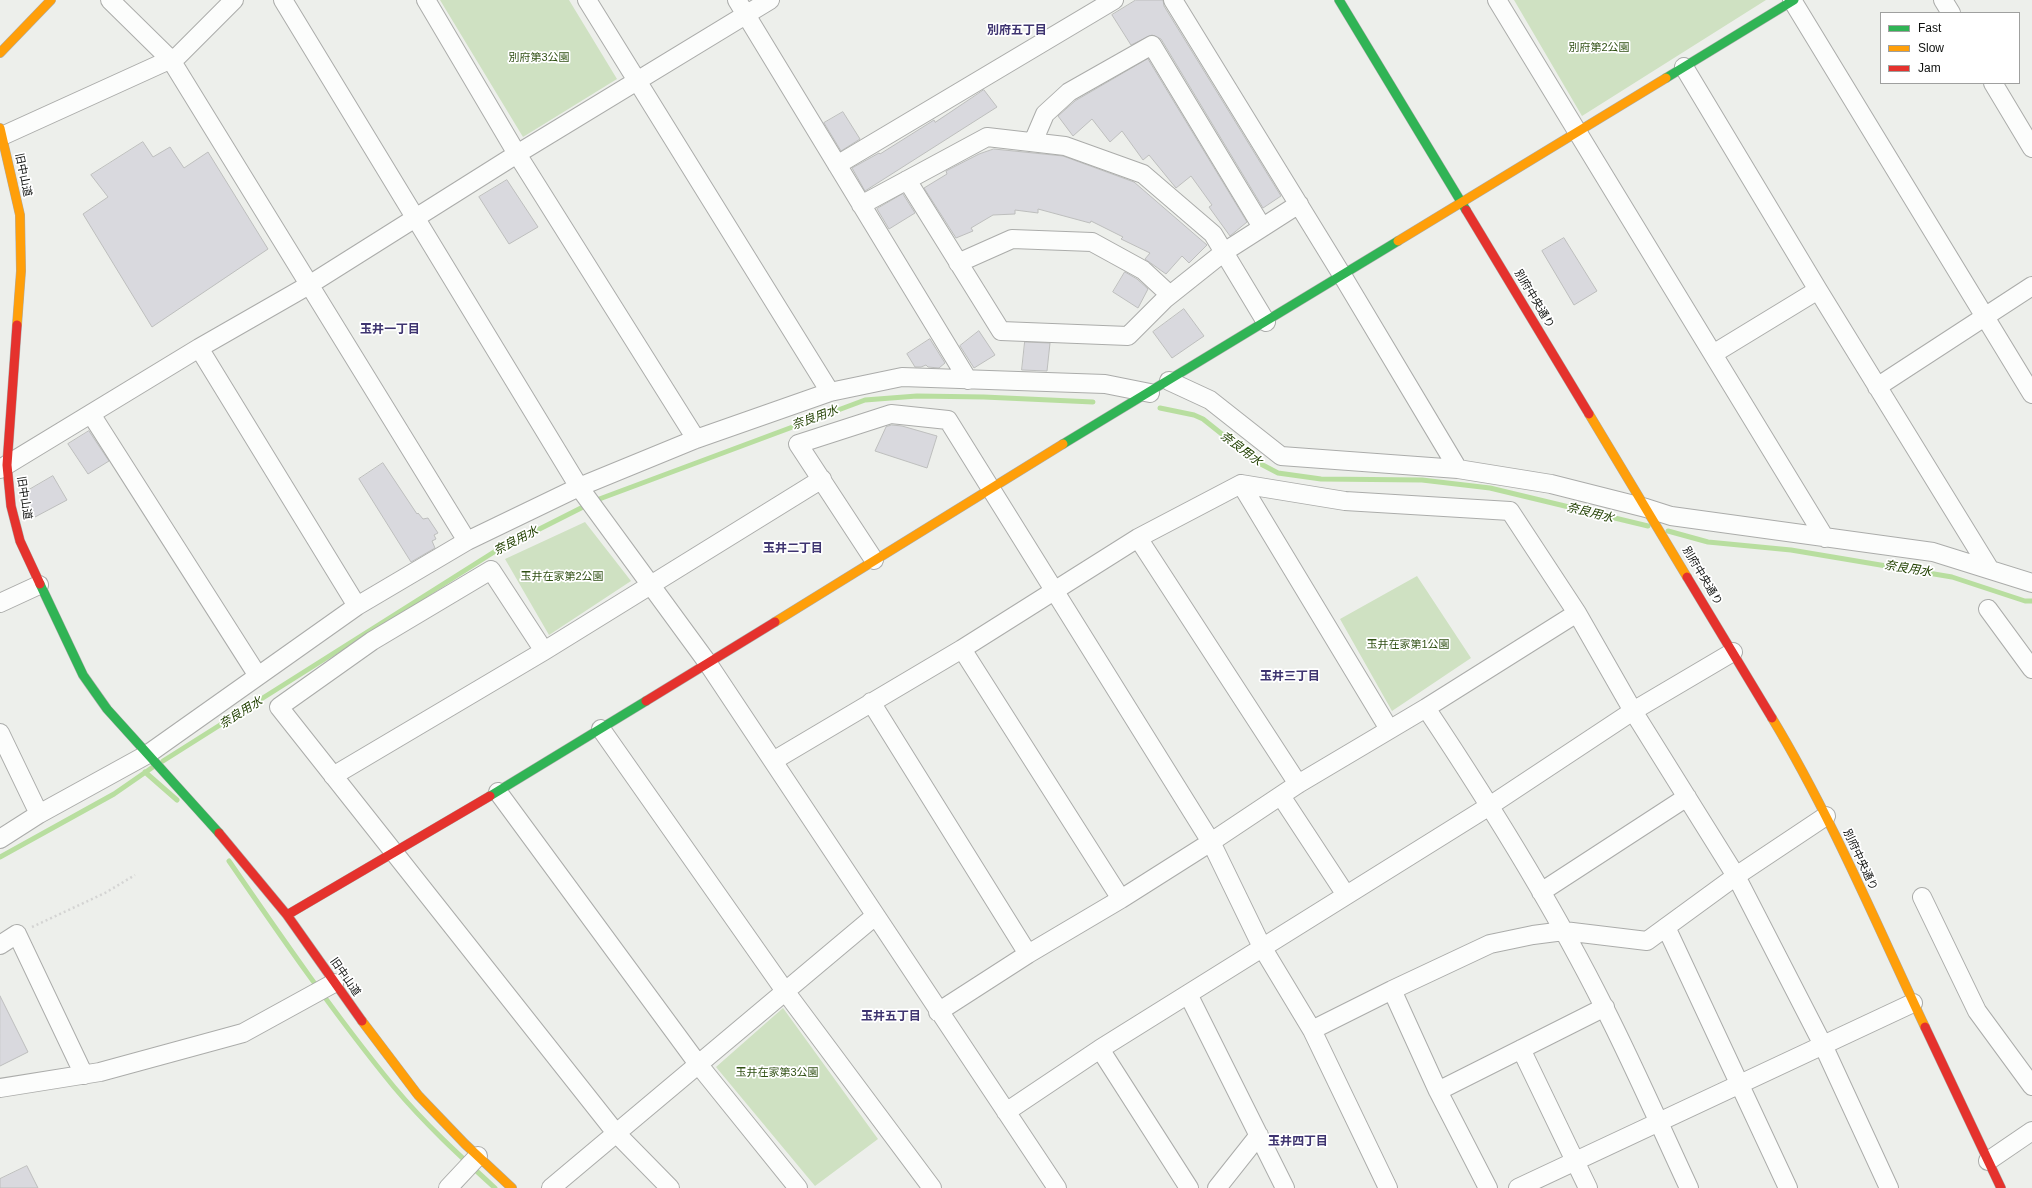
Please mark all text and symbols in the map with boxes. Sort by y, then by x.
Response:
legend [1880,12,2020,84]
text: Fast [1918,21,1941,35]
district label: 別府五丁目 [987,24,1047,38]
park label: 別府第2公園 [1568,41,1630,55]
text: Slow [1918,41,1944,55]
park label: 別府第3公園 [508,51,570,65]
text: Jam [1918,61,1941,75]
street label: 旧中山道 [12,152,34,198]
street label: 別府中央通り [1511,267,1557,331]
district label: 玉井一丁目 [360,323,420,337]
water label: 奈良用水 [790,403,840,433]
water label: 奈良用水 [1217,429,1265,469]
street label: 旧中山道 [14,475,34,521]
water label: 奈良用水 [1565,500,1615,526]
water label: 奈良用水 [491,524,541,558]
district label: 玉井二丁目 [763,542,823,556]
street label: 別府中央通り [1679,544,1725,608]
water label: 奈良用水 [1883,558,1933,580]
park label: 玉井在家第2公園 [520,570,604,584]
park label: 玉井在家第1公園 [1366,638,1450,652]
district label: 玉井三丁目 [1260,670,1320,684]
water label: 奈良用水 [217,694,265,732]
street label: 別府中央通り [1840,827,1880,893]
street label: 旧中山道 [327,955,363,999]
district label: 玉井五丁目 [861,1010,921,1024]
park label: 玉井在家第3公園 [735,1066,819,1080]
district label: 玉井四丁目 [1268,1135,1328,1149]

